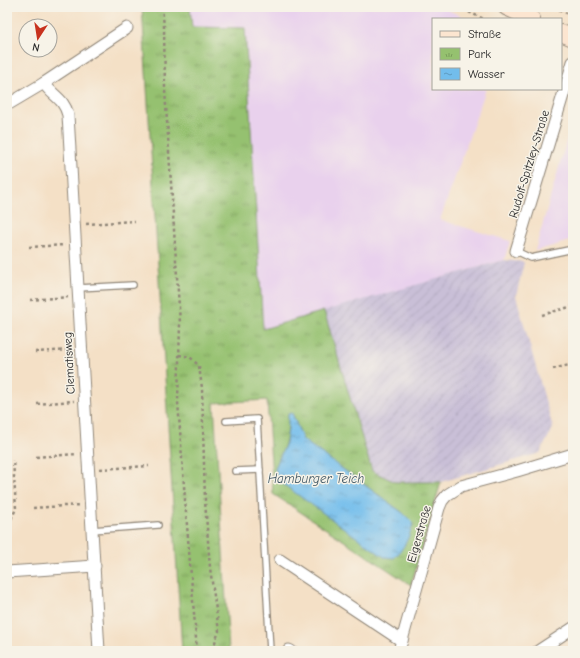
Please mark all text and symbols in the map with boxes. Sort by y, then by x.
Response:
north arrow [18,18,58,58]
legend [432,18,562,90]
text: Straße [468,27,501,41]
text: N [31,40,41,54]
text: Park [468,47,491,61]
text: Wasser [468,67,505,81]
street label: Rudolf-Spitzley-Straße [506,108,552,220]
street label: Clematisweg [60,331,78,395]
water label: Hamburger Teich [268,471,364,486]
street label: Eigerstraße [404,504,434,564]

